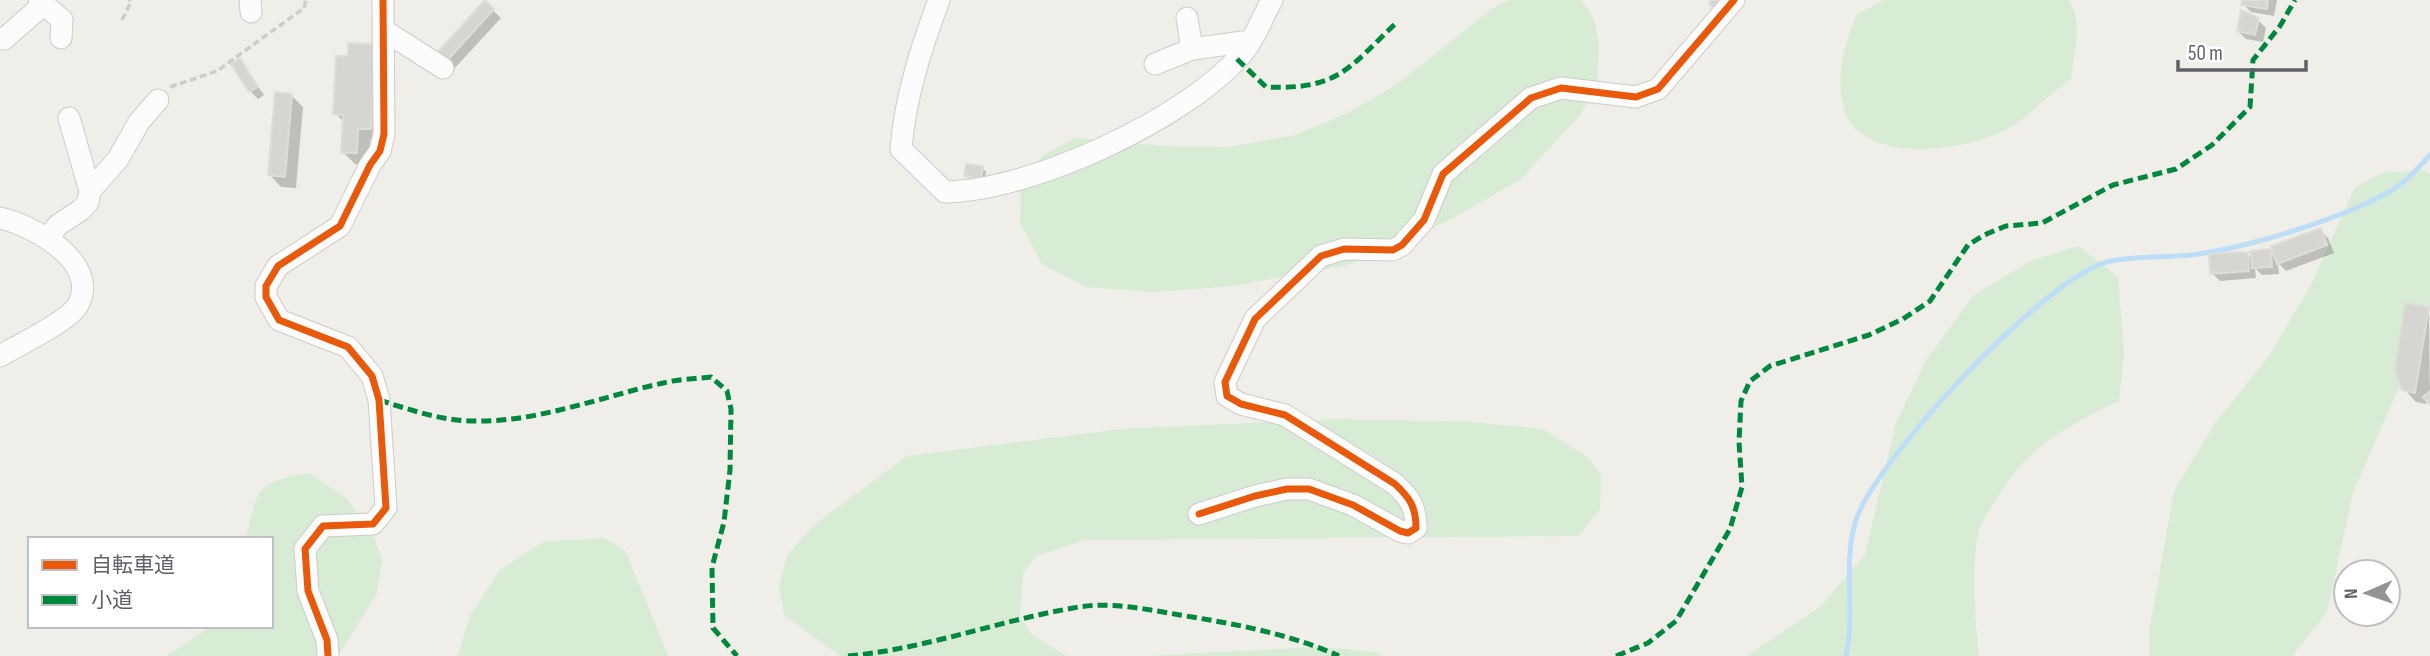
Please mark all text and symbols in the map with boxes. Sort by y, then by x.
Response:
scale bar [2178,28,2306,72]
text: 50 m [2188,41,2223,66]
legend [28,537,273,628]
text: 自転車道 [91,553,175,578]
north arrow [2332,558,2402,628]
text: 小道 [91,588,133,613]
text: N [2340,588,2363,599]

